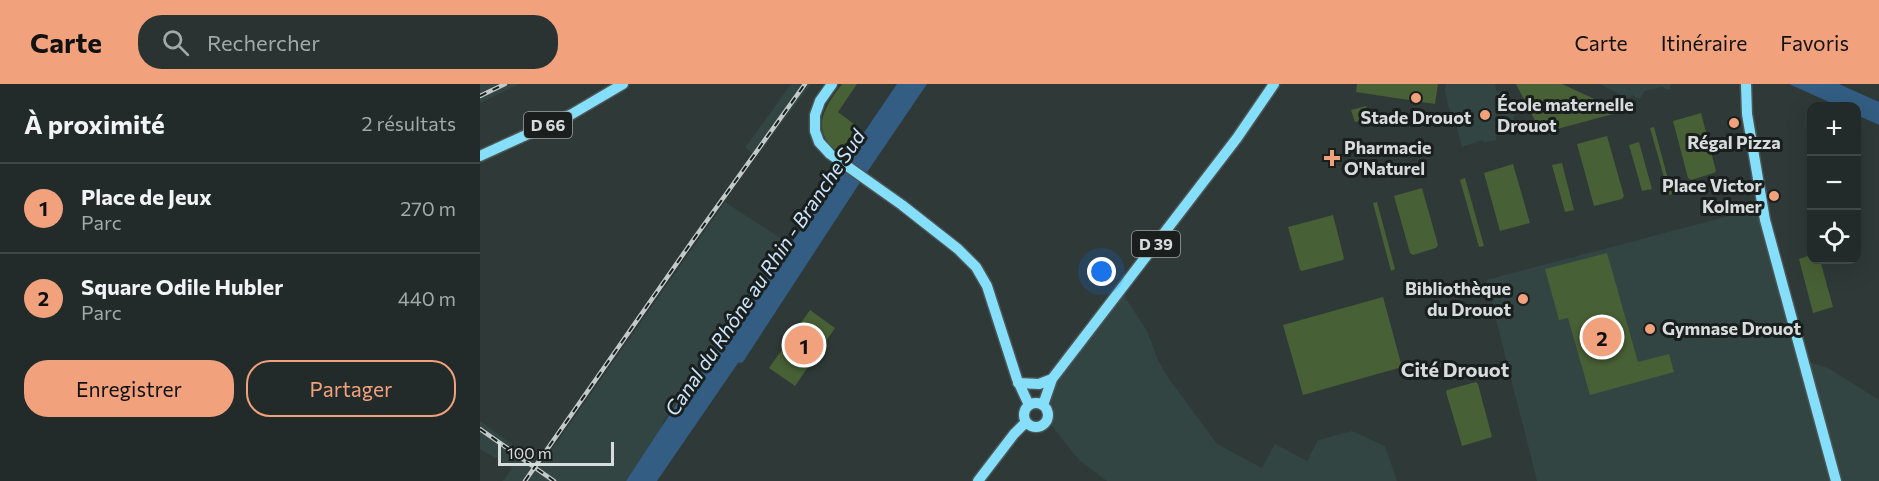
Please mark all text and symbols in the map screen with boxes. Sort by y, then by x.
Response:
search box [138,15,558,69]
text: Carte [30,25,102,59]
icon: search [159,26,192,59]
text: Rechercher [207,29,320,56]
text: Carte [1574,30,1628,55]
text: Itinéraire [1661,30,1747,55]
text: Favoris [1780,30,1849,55]
marker: Stade Drouot [1409,91,1423,105]
place label: École maternelle Drouot [1497,93,1634,136]
map controls [1807,102,1861,264]
button: + [1807,102,1861,156]
place label: Stade Drouot [1361,106,1472,128]
text: À proximité [24,108,165,139]
marker: École maternelle Drouot [1478,108,1492,122]
text: 2 résultats [362,111,456,135]
road number: D 66 [524,112,572,138]
marker: Régal Pizza [1727,116,1741,130]
water label: Canal du Rhône au Rhin - Branche Sud [659,124,870,420]
place label: Régal Pizza [1687,131,1781,153]
place label: Pharmacie O'Naturel [1344,136,1431,179]
marker: Pharmacie O'Naturel [1325,151,1339,165]
button: − [1807,156,1861,210]
place label: Place Victor Kolmer [1662,174,1763,217]
text: Place de Jeux [81,183,212,210]
marker: Place Victor Kolmer [1767,189,1781,203]
text: 1 [39,196,48,220]
text: 270 m [400,196,456,220]
text: Parc [81,210,122,234]
button: locate [1807,210,1861,264]
road number: D 39 [1132,231,1180,257]
your location [1087,257,1116,286]
text: Square Odile Hubler [81,273,283,300]
place label: Bibliothèque du Drouot [1405,277,1511,320]
text: 2 [38,286,49,310]
text: 440 m [398,286,456,310]
marker: Bibliothèque du Drouot [1516,292,1530,306]
text: Parc [81,300,122,324]
pin: 2 [1582,314,1622,360]
place label: Gymnase Drouot [1662,317,1802,339]
pin: 1 [784,322,824,368]
marker: Gymnase Drouot [1643,322,1657,336]
district label: Cité Drouot [1401,357,1509,381]
button: Enregistrer [24,360,234,417]
button: Partager [246,360,456,417]
scale bar [498,439,614,466]
text: 100 m [507,443,552,462]

